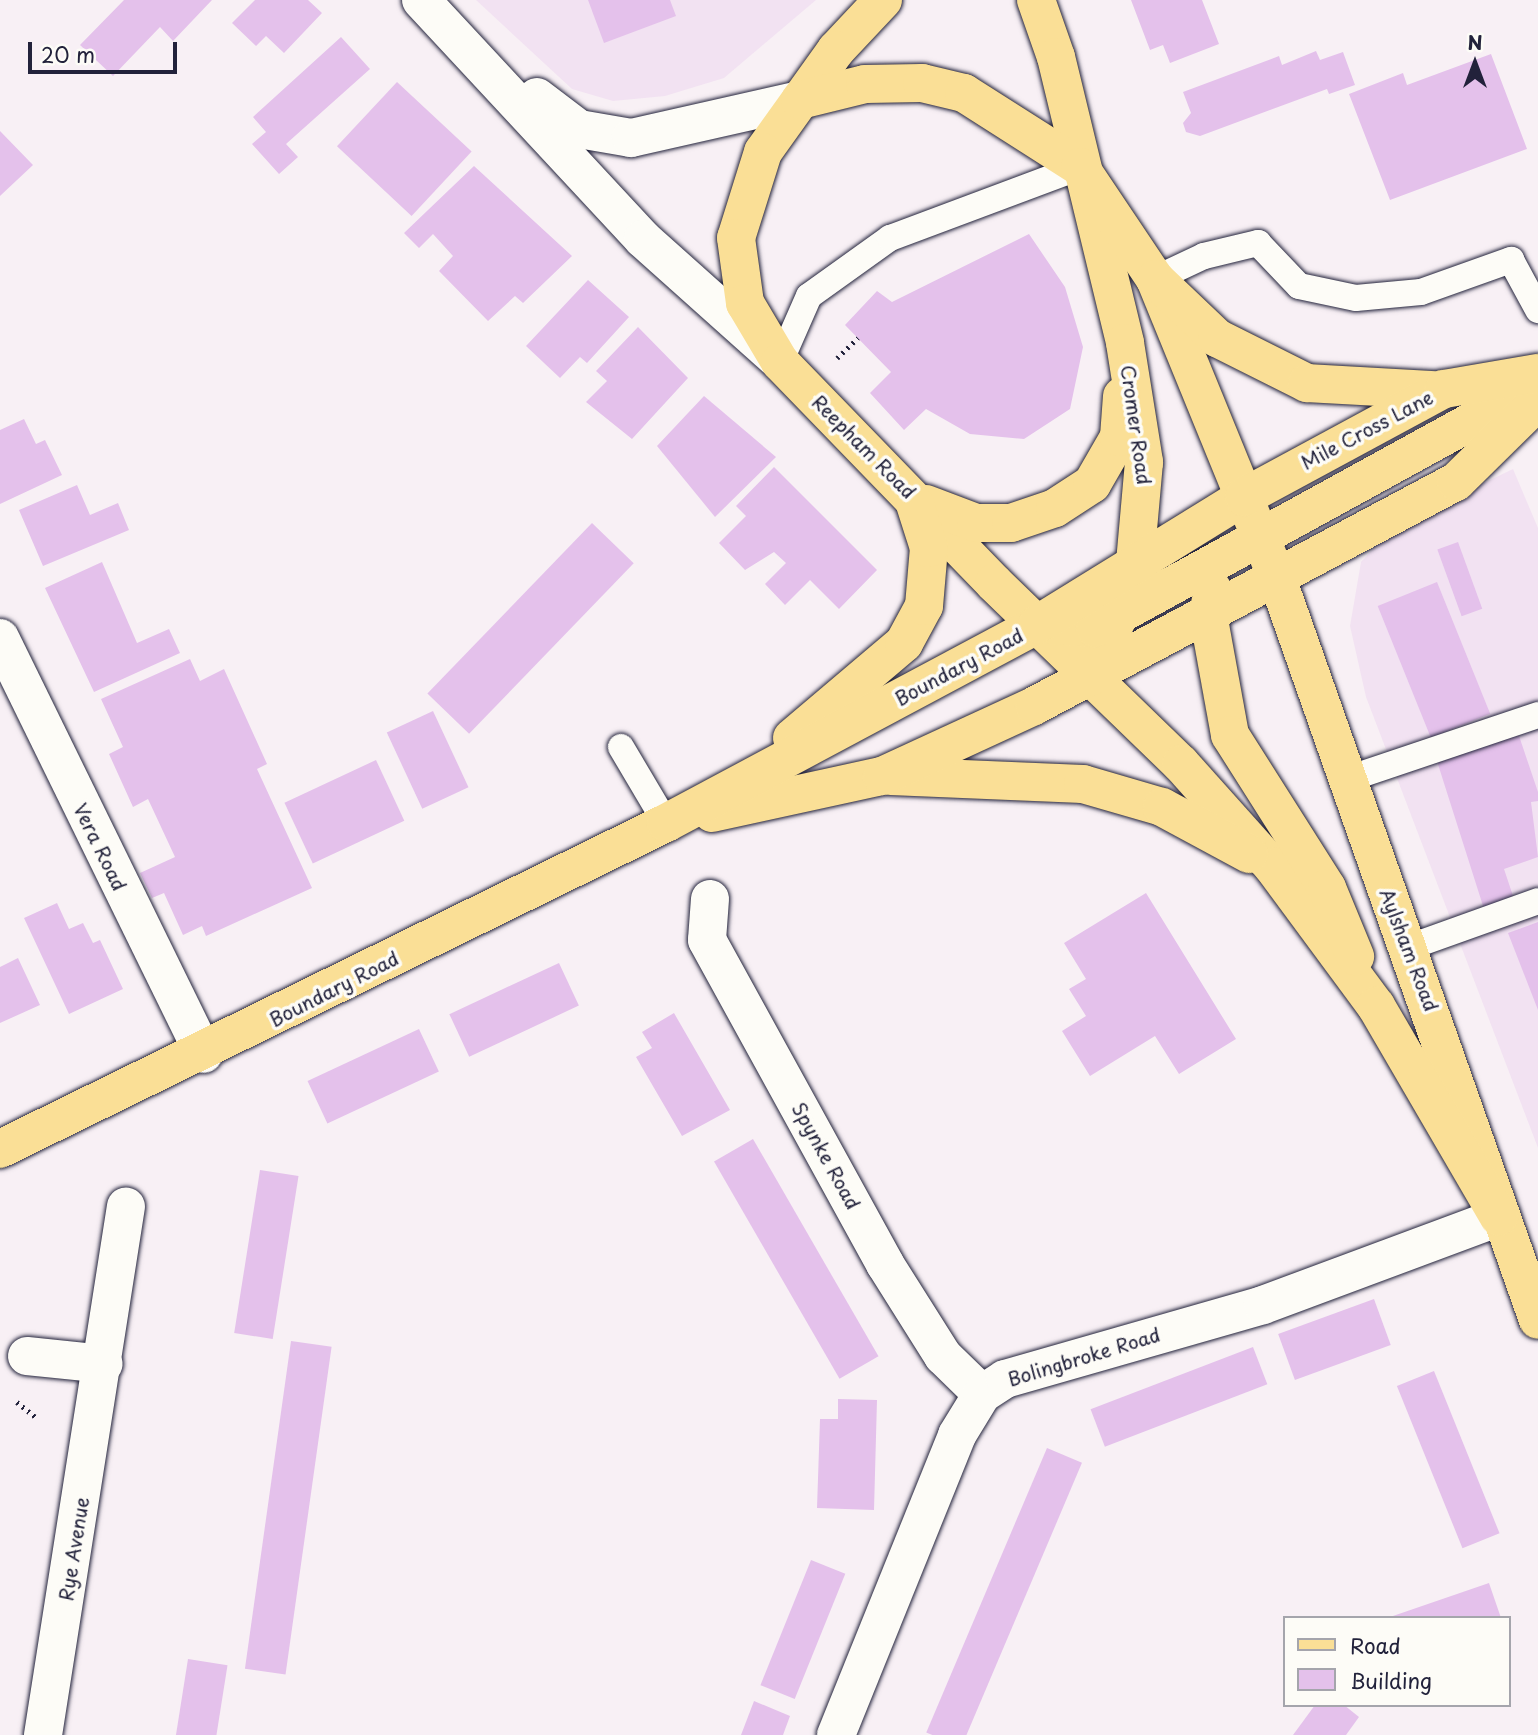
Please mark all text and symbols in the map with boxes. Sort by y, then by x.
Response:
scale bar [32,28,180,72]
north arrow [1440,28,1510,98]
text: N [1467,28,1483,56]
text: 20 m [41,38,95,70]
street label: Cromer Road [1116,363,1156,487]
street label: Mile Cross Lane [1297,386,1437,474]
street label: Reepham Road [808,391,920,503]
street label: Boundary Road [891,624,1027,710]
street label: Vera Road [69,800,131,894]
street label: Aylsham Road [1375,885,1443,1015]
street label: Boundary Road [266,947,402,1031]
street label: Spynke Road [787,1098,865,1214]
street label: Bolingbroke Road [1005,1323,1163,1391]
street label: Rye Avenue [54,1495,94,1603]
legend [1282,1616,1510,1707]
text: Road [1350,1629,1401,1661]
text: Building [1350,1664,1432,1696]

